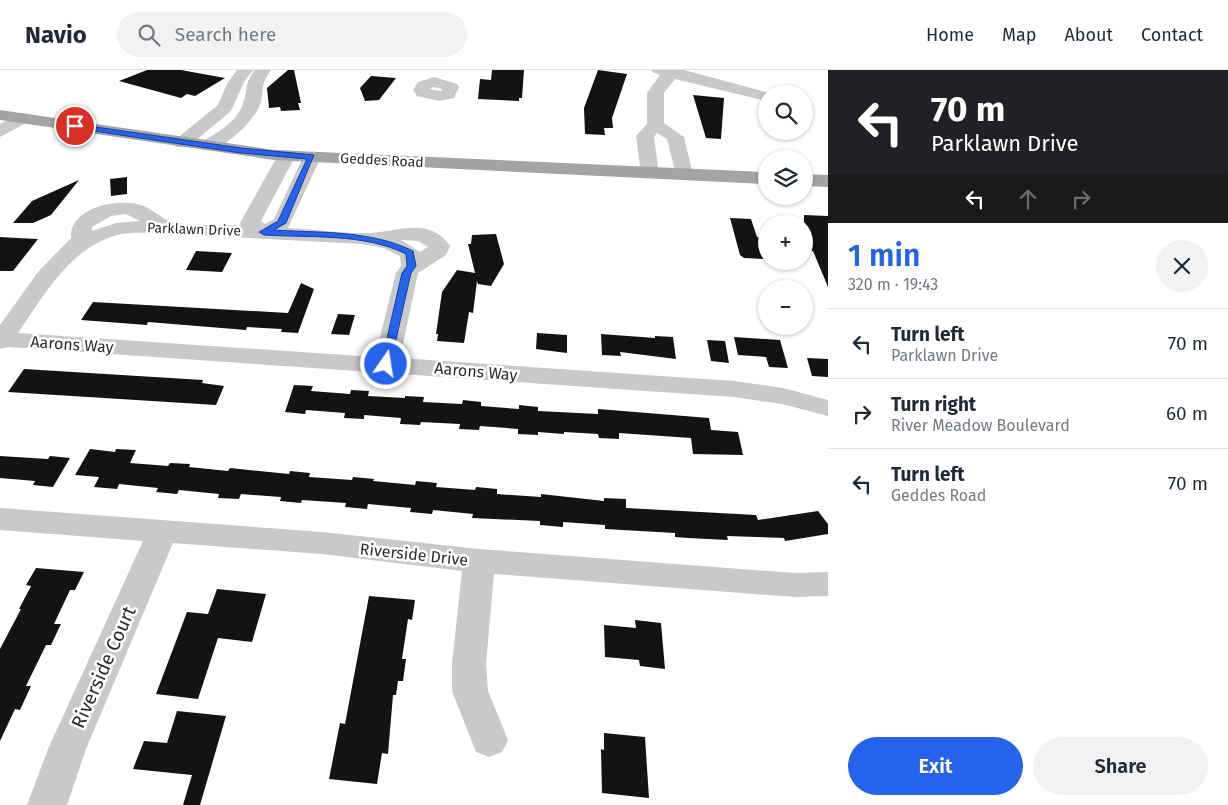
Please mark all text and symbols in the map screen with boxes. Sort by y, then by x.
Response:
search box [117,12,467,57]
text: Navio [25,21,87,49]
icon: search [135,21,163,49]
text: Search here [175,23,276,46]
text: Home [926,24,974,46]
text: Map [1002,24,1036,46]
text: About [1064,24,1113,46]
text: Contact [1141,24,1203,46]
map controls [758,85,813,335]
button: search [758,85,813,140]
text: 70 m [931,88,1005,130]
icon: left [848,90,913,155]
pin [54,105,96,147]
icon: arrive [61,112,89,140]
text: Parklawn Drive [931,130,1079,157]
street label: Geddes Road [340,150,424,171]
button: layers [758,150,813,205]
icon: left [961,185,989,213]
icon: ahead [1014,185,1042,213]
icon: right [1067,185,1095,213]
button: + [758,215,813,270]
street label: Parklawn Drive [147,219,241,240]
text: 1 min [848,238,920,274]
button: close [1156,240,1208,292]
text: 320 m · 19:43 [848,275,938,294]
button: − [758,280,813,335]
text: Turn left [891,323,965,346]
icon: left [848,330,876,358]
street label: Aarons Way [30,332,114,357]
text: 70 m [1168,332,1208,355]
position arrow [359,337,411,389]
text: Parklawn Drive [891,346,998,365]
street label: Aarons Way [434,358,518,385]
text: Turn right [891,393,976,416]
icon: right [848,400,876,428]
text: 60 m [1166,402,1208,425]
text: River Meadow Boulevard [891,416,1070,435]
text: Turn left [891,463,965,486]
icon: left [848,470,876,498]
text: 70 m [1168,472,1208,495]
text: Geddes Road [891,486,986,505]
street label: Riverside Drive [359,539,469,570]
street label: Riverside Court [66,603,141,732]
button: Exit [848,737,1023,795]
button: Share [1033,737,1208,795]

